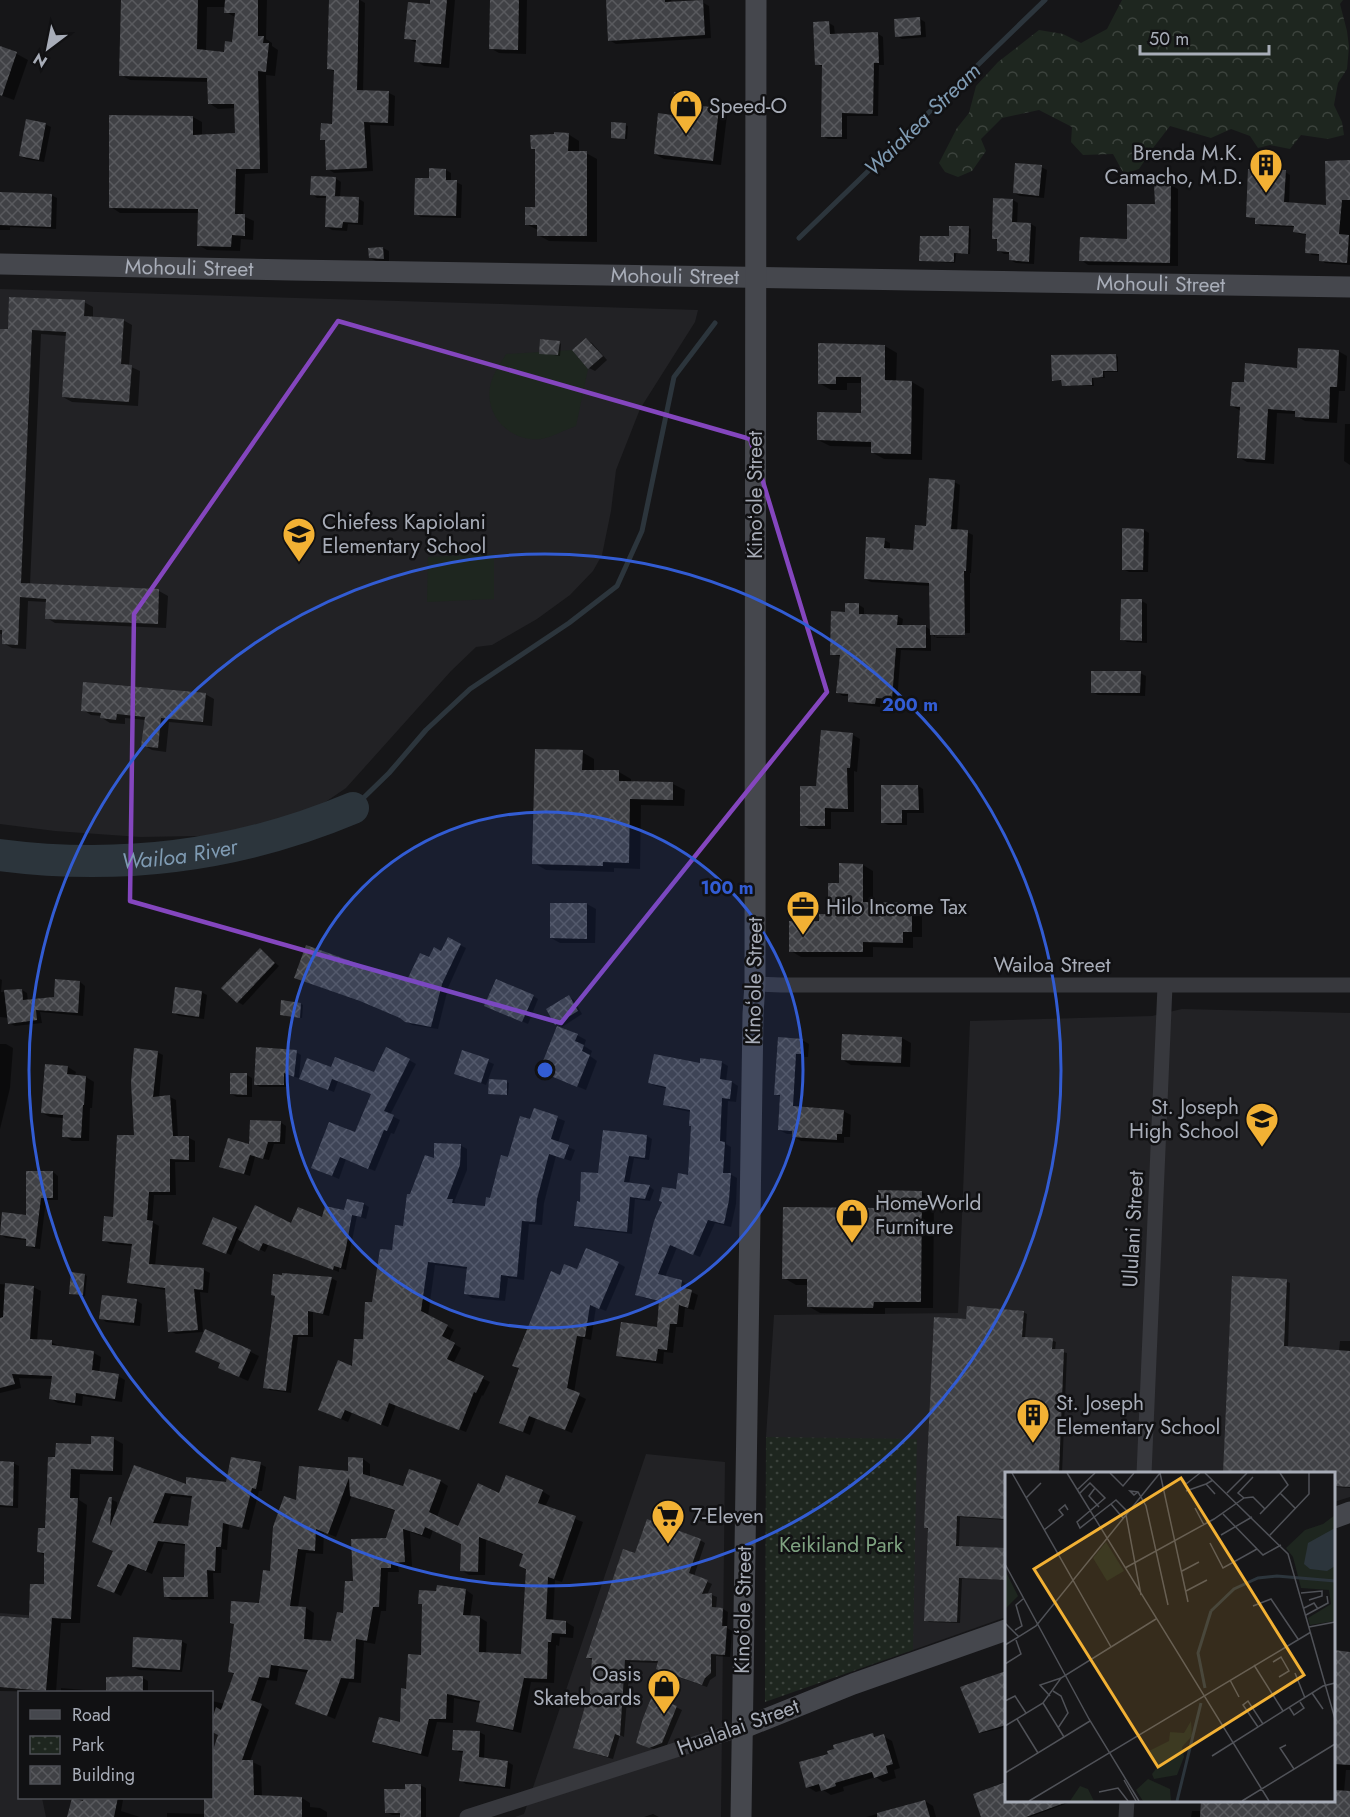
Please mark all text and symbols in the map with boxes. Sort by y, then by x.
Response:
north arrow [18,18,78,78]
scale bar [1140,18,1269,56]
text: 50 m [1149,26,1189,52]
text: N [29,47,52,73]
water label: Waiakea Stream [856,55,988,183]
shop icon: Speed-O [668,88,704,135]
place label: Speed-O [709,91,787,121]
place label: Brenda M.K. Camacho, M.D. [1105,138,1243,192]
building icon: Brenda M.K. Camacho, M.D. [1248,147,1284,194]
street label: Mohouli Street [124,252,254,284]
street label: Mohouli Street [610,260,740,292]
street label: Mohouli Street [1096,268,1225,300]
street label: Kinoʻole Street [740,431,770,559]
place label: Chiefess Kapiolani Elementary School [322,507,486,561]
school or university icon: Chiefess Kapiolani Elementary School [281,516,317,563]
text: 200 m [882,692,938,718]
water label: Wailoa River [120,829,242,877]
text: 100 m [700,875,754,901]
office icon: Hilo Income Tax [785,889,821,936]
place label: Hilo Income Tax [826,892,967,922]
street label: Kinoʻole Street [738,917,770,1045]
street label: Wailoa Street [993,950,1111,980]
centre of rings [535,1060,555,1080]
place label: St. Joseph High School [1129,1092,1239,1146]
school or university icon: St. Joseph High School [1244,1101,1280,1148]
street label: Ululani Street [1115,1170,1151,1288]
place label: HomeWorld Furniture [875,1188,982,1242]
shop icon: HomeWorld Furniture [834,1197,870,1244]
place label: St. Joseph Elementary School [1056,1388,1220,1442]
building icon: St. Joseph Elementary School [1015,1397,1051,1444]
inset map [1005,1472,1335,1802]
supermarket icon: 7-Eleven [650,1498,686,1545]
place label: 7-Eleven [691,1501,764,1531]
park label: Keikiland Park [779,1530,904,1560]
street label: Kinoʻole Street [727,1546,759,1674]
place label: Oasis Skateboards [533,1659,641,1713]
shop icon: Oasis Skateboards [646,1668,682,1715]
legend [18,1691,213,1799]
street label: Hualalai Street [673,1691,803,1763]
text: Road [72,1702,111,1728]
text: Park [72,1732,104,1758]
text: Building [72,1762,135,1788]

